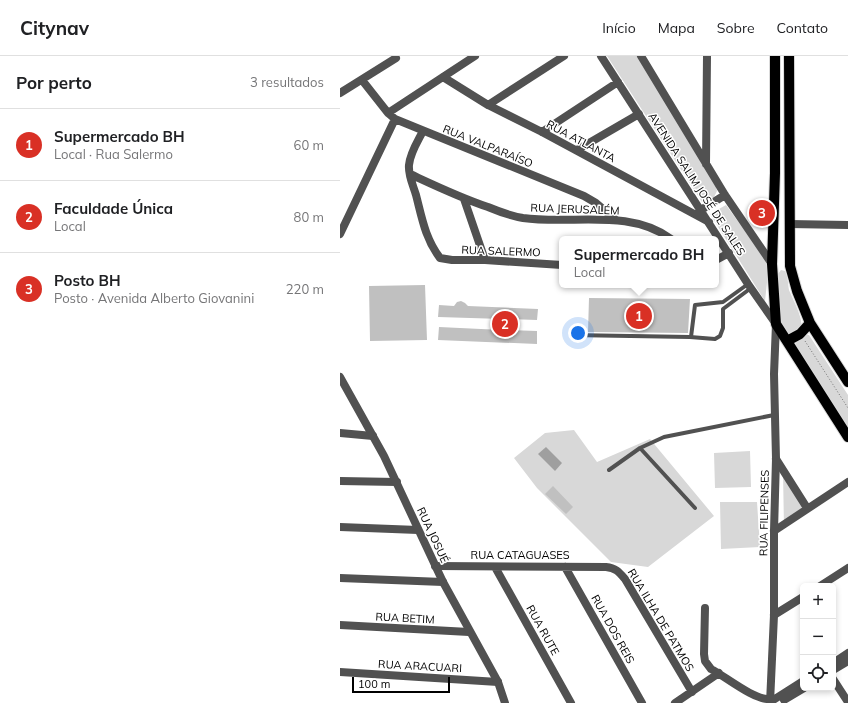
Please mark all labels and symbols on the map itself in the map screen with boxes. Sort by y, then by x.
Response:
street label: AVENIDA SALIM JOSÉ DE SALES [645,110,749,258]
street label: RUA ATLANTA [544,117,618,165]
street label: RUA VALPARAÍSO [441,122,535,170]
pin: 3 [749,198,775,228]
street label: RUA JERUSALÉM [530,200,620,218]
street label: RUA SALERMO [461,243,541,259]
pin: 1 [626,301,652,331]
pin: 2 [492,309,518,339]
your location [568,323,588,343]
street label: RUA FILIPENSES [756,470,772,556]
street label: RUA JOSUÉ [414,505,452,565]
street label: RUA CATAGUASES [471,548,570,562]
street label: RUA ILHA DE PATMOS [625,566,697,674]
street label: RUA DOS REIS [588,592,638,666]
street label: RUA RUTE [523,602,563,658]
street label: RUA BETIM [375,609,435,627]
street label: RUA ARACUARI [378,657,462,675]
scale bar [352,675,450,694]

